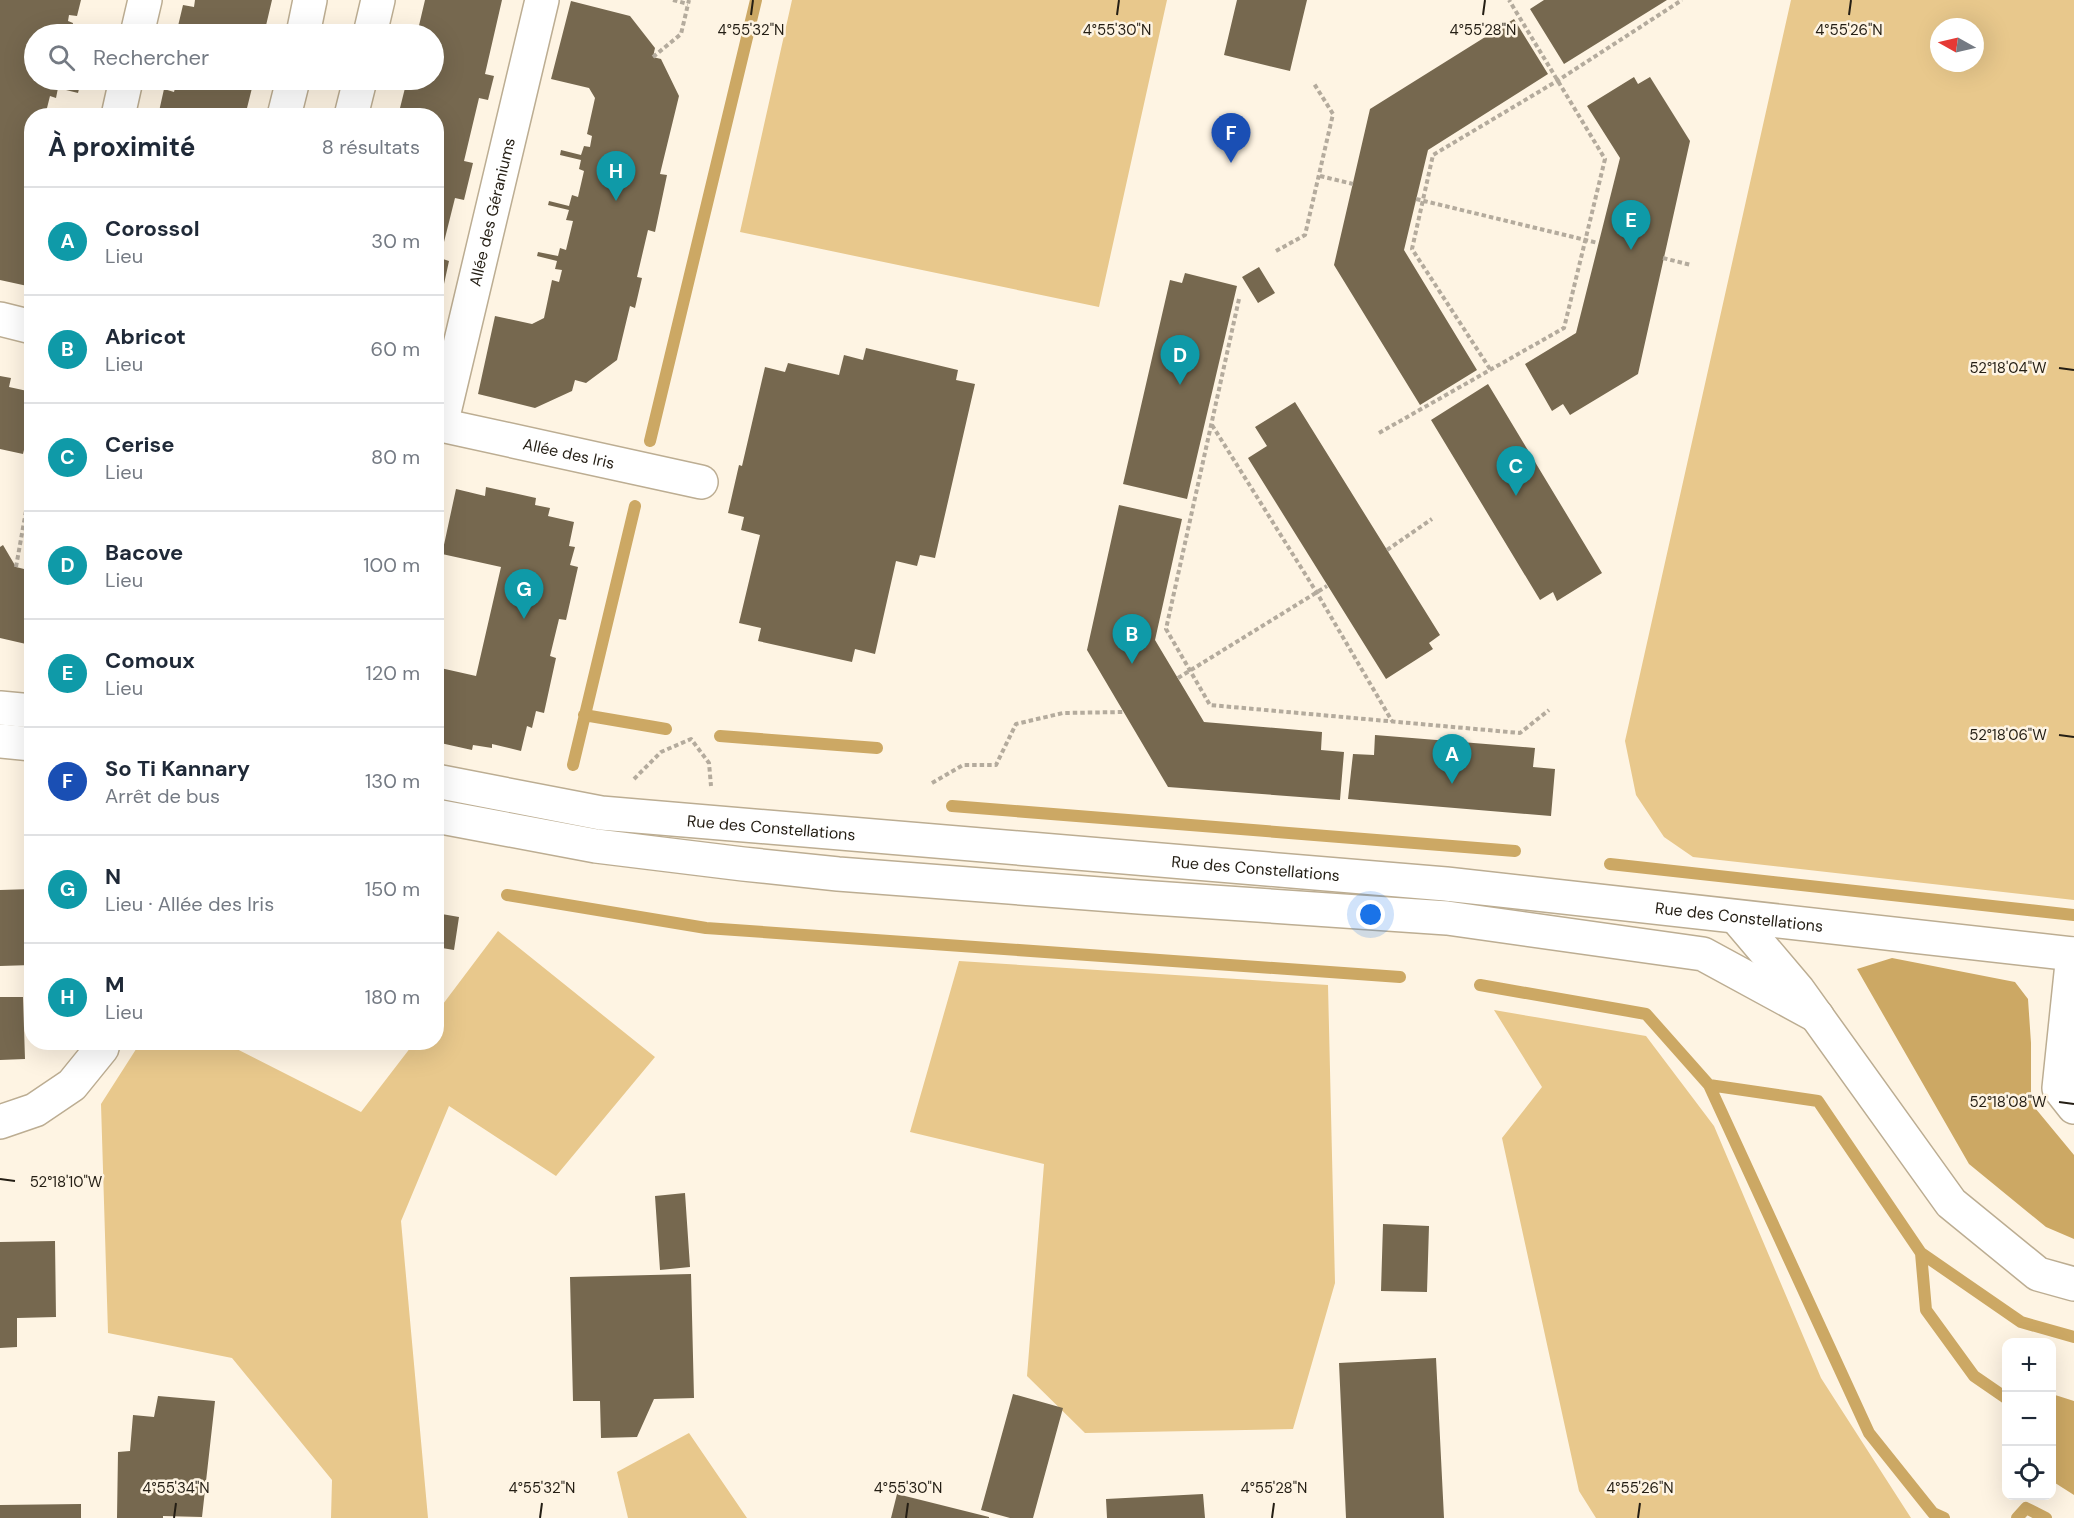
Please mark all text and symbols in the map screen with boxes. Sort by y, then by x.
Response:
north arrow [1930,18,1984,72]
text: 4°55'32"N [718,20,784,40]
text: 4°55'30"N [1083,20,1151,40]
text: 4°55'28"N [1450,20,1516,40]
text: 4°55'26"N [1815,20,1883,40]
search box [24,24,444,90]
icon: search [45,41,78,74]
text: Rechercher [93,43,209,72]
pin: F [1212,114,1250,163]
text: À proximité [48,130,195,164]
text: 8 résultats [322,134,420,160]
street label: Allée des Géraniums [464,136,519,288]
pin: H [596,152,636,201]
pin: E [1612,200,1650,250]
text: Corossol [105,214,200,243]
text: A [60,228,75,254]
text: 30 m [371,228,420,254]
text: Lieu [105,243,143,269]
text: Abricot [105,322,186,351]
text: B [61,336,74,362]
text: 60 m [371,336,420,362]
pin: D [1160,336,1200,385]
text: Lieu [105,351,143,377]
text: 52°18'04"W [1969,358,2047,378]
text: Cerise [105,430,174,459]
street label: Allée des Iris [521,433,617,473]
text: C [60,444,75,470]
text: 80 m [371,444,420,470]
pin: C [1496,446,1536,496]
text: Lieu [105,459,143,485]
text: Bacove [105,538,183,567]
text: D [60,552,75,578]
text: 100 m [363,552,420,578]
text: Lieu [105,567,143,593]
pin: G [504,570,544,619]
pin: B [1112,614,1152,664]
text: Comoux [105,646,195,675]
text: E [62,660,73,686]
text: 120 m [366,660,420,686]
text: Lieu [105,675,143,701]
text: 52°18'06"W [1969,725,2047,745]
pin: A [1432,734,1472,784]
text: So Ti Kannary [105,754,250,783]
text: F [62,768,73,794]
text: 130 m [365,768,420,794]
text: Arrêt de bus [105,783,220,809]
street label: Rue des Constellations [686,810,856,845]
street label: Rue des Constellations [1171,850,1341,886]
text: N [105,862,121,891]
text: G [60,876,75,902]
text: 150 m [365,876,420,902]
text: Lieu · Allée des Iris [105,891,274,917]
street label: Rue des Constellations [1654,897,1824,936]
your location [1356,900,1385,929]
text: M [105,970,125,999]
text: H [60,984,75,1010]
text: 180 m [365,984,420,1010]
text: Lieu [105,999,143,1025]
text: 52°18'08"W [1969,1092,2047,1112]
text: 52°18'10"W [30,1172,103,1192]
map controls [2002,1338,2056,1500]
button: + [2002,1338,2056,1392]
button: − [2002,1392,2056,1446]
button: locate [2002,1446,2056,1500]
text: 4°55'34"N [142,1478,210,1498]
text: 4°55'32"N [509,1478,575,1498]
text: 4°55'30"N [874,1478,942,1498]
text: 4°55'28"N [1241,1478,1307,1498]
text: 4°55'26"N [1606,1478,1674,1498]

